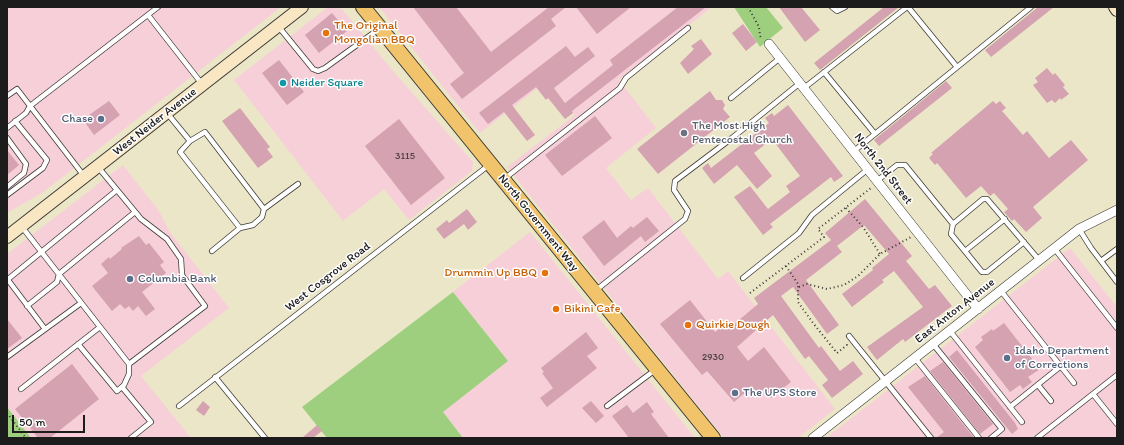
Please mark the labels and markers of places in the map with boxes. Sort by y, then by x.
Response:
place label: The Original Mongolian BBQ [334,19,415,47]
marker: The Original Mongolian BBQ [321,28,331,38]
place label: Neider Square [291,76,363,90]
marker: Neider Square [278,78,288,88]
place label: Chase [62,112,93,126]
marker: Chase [96,114,106,124]
place label: The Most High Pentecostal Church [692,119,792,147]
marker: The Most High Pentecostal Church [679,128,689,138]
place label: Drummin Up BBQ [444,266,537,280]
marker: Drummin Up BBQ [540,268,550,278]
place label: Columbia Bank [138,272,217,286]
marker: Columbia Bank [125,274,135,284]
place label: Bikini Cafe [564,302,620,316]
marker: Bikini Cafe [551,304,561,314]
place label: Quirkie Dough [696,318,770,332]
marker: Quirkie Dough [683,320,693,330]
place label: Idaho Department of Corrections [1015,344,1109,372]
marker: Idaho Department of Corrections [1002,353,1012,363]
place label: The UPS Store [743,386,816,400]
marker: The UPS Store [730,388,740,398]

